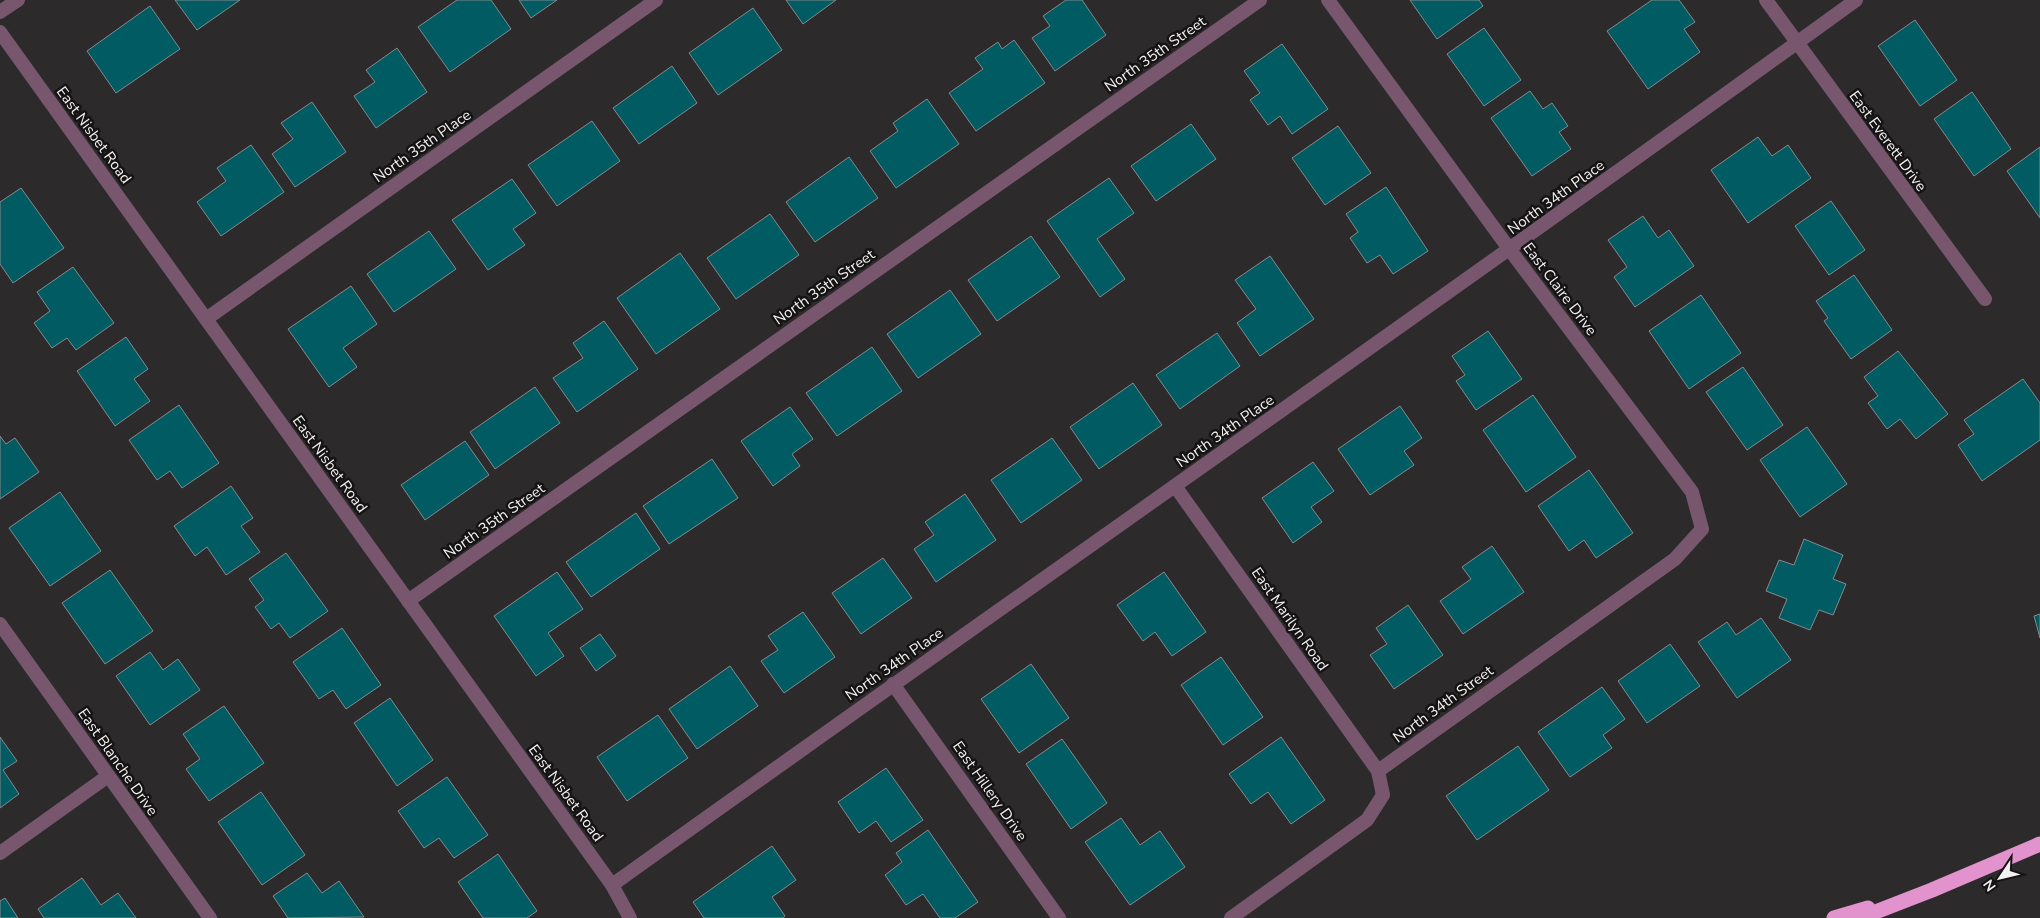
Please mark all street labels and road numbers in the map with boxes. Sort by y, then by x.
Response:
street label: North 35th Street [1100,11,1210,96]
street label: East Nisbet Road [52,82,136,188]
street label: East Everett Drive [1845,87,1931,195]
street label: North 35th Place [369,105,475,187]
street label: North 34th Place [1504,155,1608,239]
street label: East Claire Drive [1518,238,1602,340]
street label: North 35th Street [769,244,879,329]
street label: North 34th Place [1172,390,1278,472]
street label: East Nisbet Road [288,411,372,517]
street label: North 35th Street [439,478,549,563]
street label: East Marilyn Road [1247,563,1333,675]
street label: North 34th Place [841,623,947,705]
street label: North 34th Street [1389,660,1498,747]
street label: East Blanche Drive [73,704,163,820]
street label: East Hillery Drive [948,737,1032,845]
street label: East Nisbet Road [524,740,608,846]

